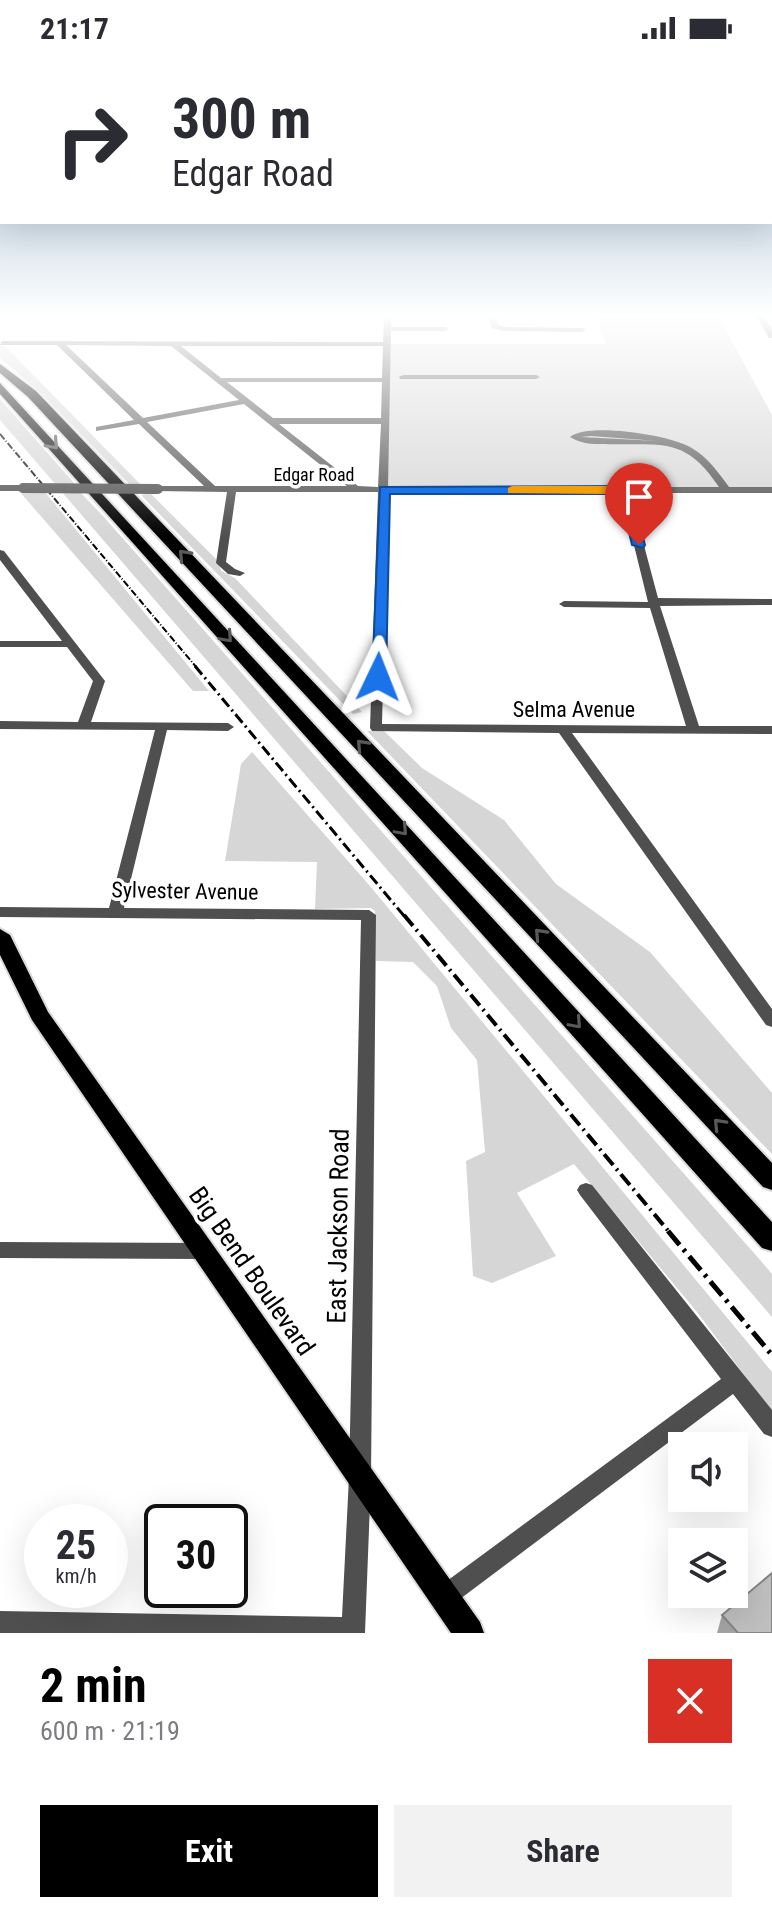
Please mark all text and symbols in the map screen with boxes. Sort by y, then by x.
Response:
text: 21:17 [40,11,109,46]
text: 300 m [172,86,311,152]
icon: right [40,88,144,192]
text: Edgar Road [172,153,334,195]
one-way arrow [44,434,58,449]
pin [605,463,673,545]
street label: Edgar Road [274,464,354,485]
icon: arrive [617,475,661,519]
one-way arrow [180,550,194,565]
one-way arrow [218,628,233,642]
position arrow [336,635,420,719]
street label: Selma Avenue [513,697,635,722]
one-way arrow [357,740,372,754]
one-way arrow [392,820,406,835]
street label: Sylvester Avenue [111,877,259,905]
one-way arrow [535,929,550,943]
one-way arrow [566,1014,581,1028]
one-way arrow [714,1118,728,1133]
street label: East Jackson Road [321,1128,355,1324]
street label: Big Bend Boulevard [183,1181,321,1361]
map controls [668,1432,748,1608]
button: sound [668,1432,748,1512]
speed limit sign: 30 [144,1504,248,1608]
text: 25 [56,1522,96,1569]
button: layers [668,1528,748,1608]
text: km/h [55,1564,97,1588]
text: 2 min [40,1657,147,1714]
button: close [648,1659,732,1743]
text: 600 m · 21:19 [40,1716,180,1746]
button: Exit [40,1805,378,1897]
button: Share [394,1805,732,1897]

